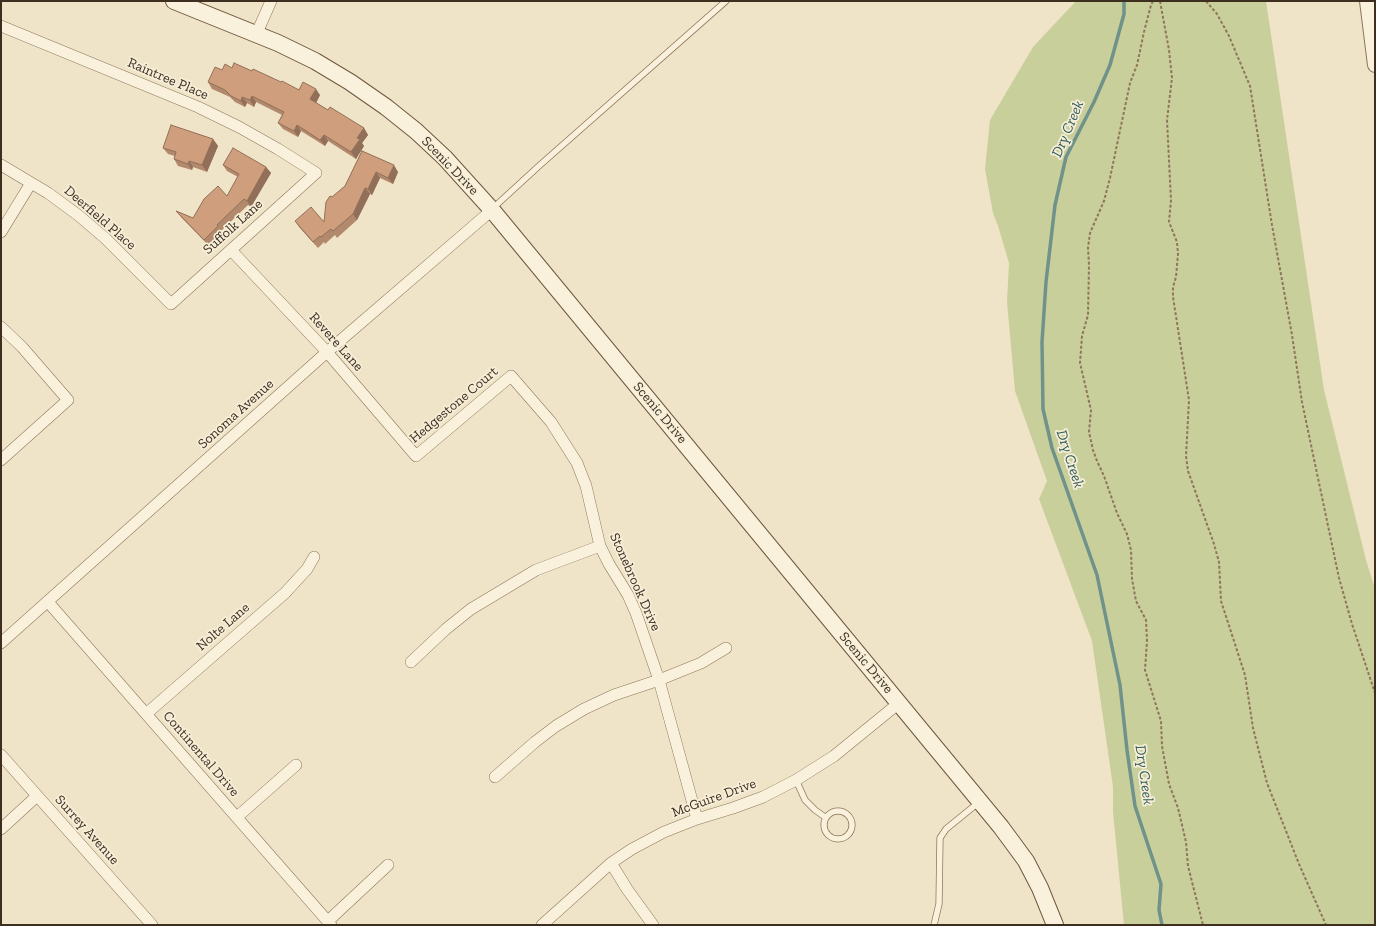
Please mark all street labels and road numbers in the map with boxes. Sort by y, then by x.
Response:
street label: Raintree Place [125,54,211,104]
street label: Scenic Drive [418,133,482,199]
street label: Deerfield Place [61,182,139,254]
street label: Suffolk Lane [200,196,266,258]
street label: Revere Lane [305,309,367,375]
street label: Hedgestone Court [406,363,502,447]
street label: Sonoma Avenue [195,376,277,452]
street label: Scenic Drive [629,379,691,447]
street label: Stonebrook Drive [606,530,664,634]
street label: Nolte Lane [193,599,253,655]
street label: Scenic Drive [835,629,897,697]
street label: Continental Drive [159,708,243,800]
street label: McGuire Drive [670,775,758,821]
street label: Surrey Avenue [51,792,123,868]

